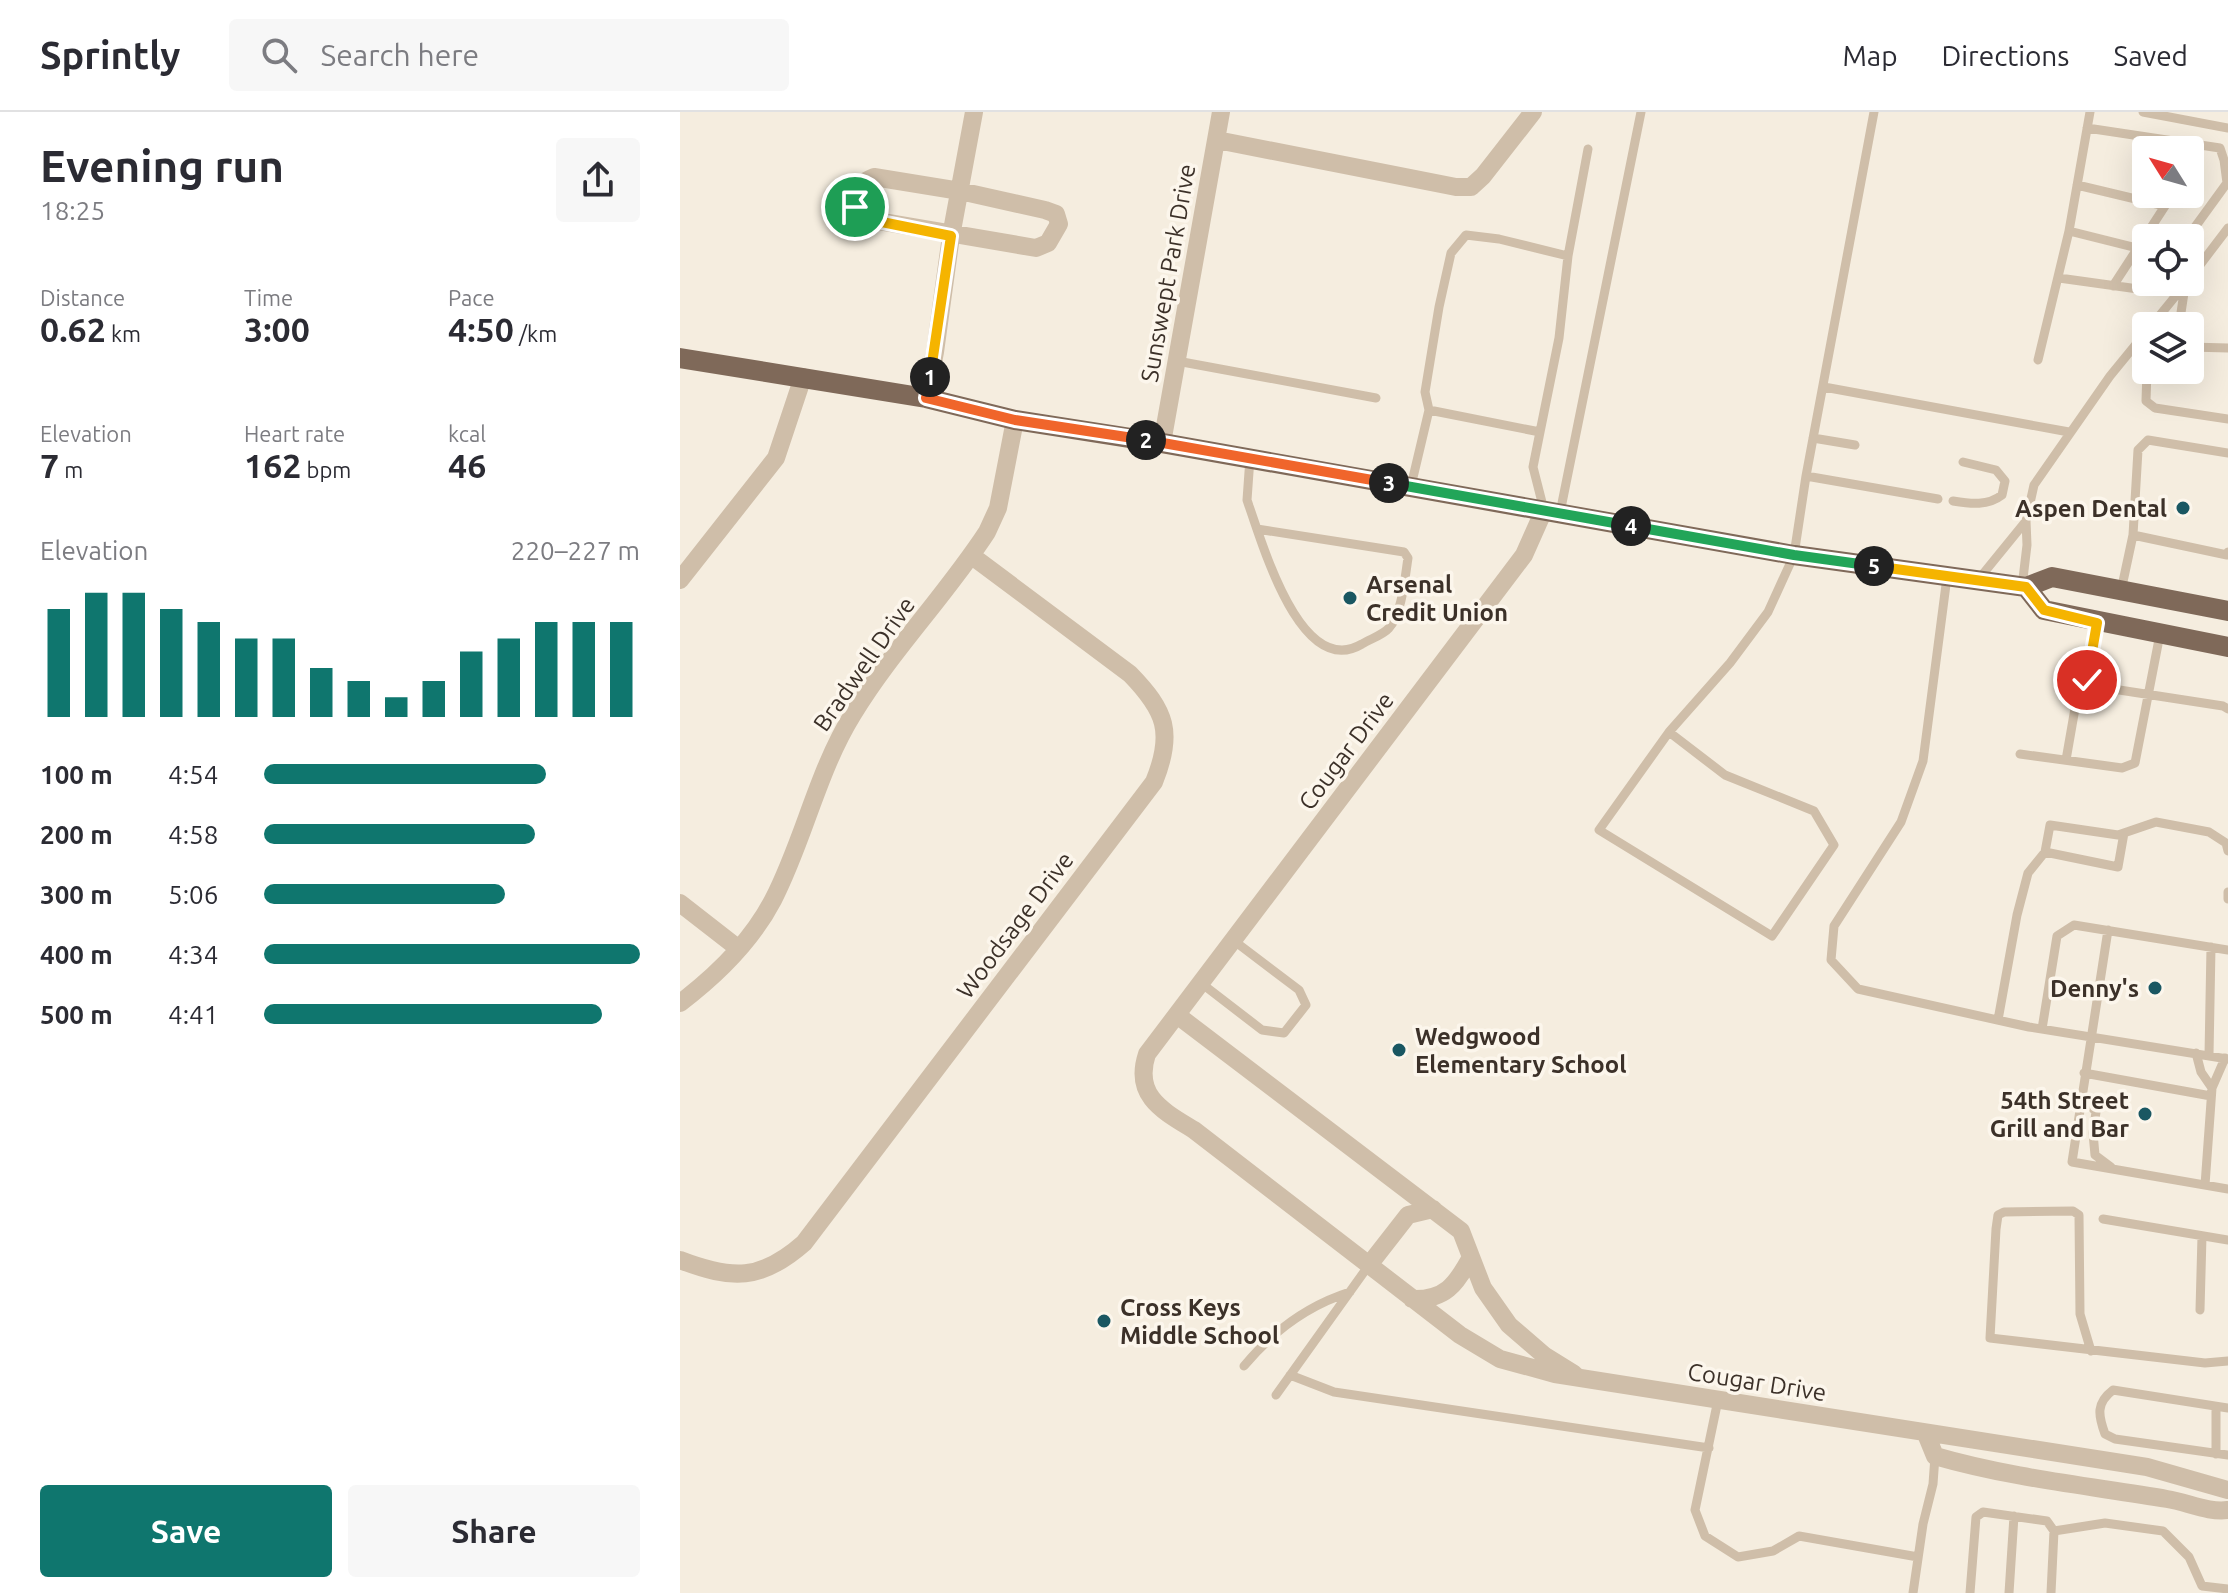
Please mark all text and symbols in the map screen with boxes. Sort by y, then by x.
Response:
search box [229,19,789,91]
icon: search [257,33,301,77]
text: Sprintly [40,34,181,76]
text: Search here [321,38,479,72]
text: Map [1842,40,1898,71]
text: Directions [1942,40,2069,71]
text: Saved [2113,40,2188,71]
north arrow [2132,136,2204,208]
map controls [2132,136,2204,384]
button: share [556,138,640,222]
text: Evening run [40,141,284,190]
street label: Sunswept Park Drive [1136,162,1200,384]
pin [821,173,889,241]
icon: arrive [833,185,877,229]
text: 18:25 [40,196,105,225]
button: locate [2132,224,2204,296]
text: Distance [40,285,125,310]
text: Time [244,285,293,310]
text: Pace [448,285,495,310]
text: 0.62 [40,310,106,348]
text: 3:00 [244,310,310,348]
text: 4:50 [448,310,514,348]
button: layers [2132,312,2204,384]
text: km [106,321,141,346]
text: /km [514,321,557,346]
pin: 1 [910,357,950,397]
text: 1 [924,364,936,389]
pin: 2 [1126,420,1166,460]
text: Elevation [40,421,132,446]
text: Heart rate [244,421,345,446]
text: kcal [448,421,486,446]
text: 2 [1140,427,1152,452]
text: 7 [40,446,59,484]
text: 162 [244,446,302,484]
text: 46 [448,446,486,484]
text: m [59,457,83,482]
text: bpm [302,457,351,482]
pin: 3 [1369,463,1409,503]
text: 3 [1383,470,1395,495]
place label: Aspen Dental [2015,495,2167,522]
marker: Aspen Dental [2174,499,2192,517]
pin: 4 [1611,506,1651,546]
text: 4 [1625,513,1637,538]
text: Elevation [40,536,148,565]
text: 220–227 m [511,536,640,565]
pin: 5 [1854,546,1894,586]
text: 5 [1868,553,1880,578]
place label: Arsenal Credit Union [1366,571,1508,626]
marker: Arsenal Credit Union [1341,589,1359,607]
street label: Bradwell Drive [808,592,920,736]
pin [2053,646,2121,714]
icon: check [2065,658,2109,702]
street label: Cougar Drive [1293,687,1399,815]
text: 100 m [40,760,113,789]
text: 4:54 [168,760,218,789]
text: 200 m [40,820,113,849]
text: 4:58 [168,820,218,849]
street label: Woodsage Drive [951,847,1079,1003]
text: 300 m [40,880,113,909]
text: 5:06 [168,880,218,909]
text: 400 m [40,940,113,969]
text: 4:34 [168,940,218,969]
place label: Denny's [2050,975,2139,1002]
marker: Denny's [2146,979,2164,997]
text: 500 m [40,1000,113,1029]
text: 4:41 [168,1000,218,1029]
place label: Wedgwood Elementary School [1415,1023,1627,1078]
marker: Wedgwood Elementary School [1390,1041,1408,1059]
place label: 54th Street Grill and Bar [1990,1087,2129,1142]
marker: 54th Street Grill and Bar [2136,1105,2154,1123]
place label: Cross Keys Middle School [1120,1294,1279,1349]
marker: Cross Keys Middle School [1095,1312,1113,1330]
street label: Cougar Drive [1686,1358,1828,1406]
button: Save [40,1485,332,1577]
button: Share [348,1485,640,1577]

